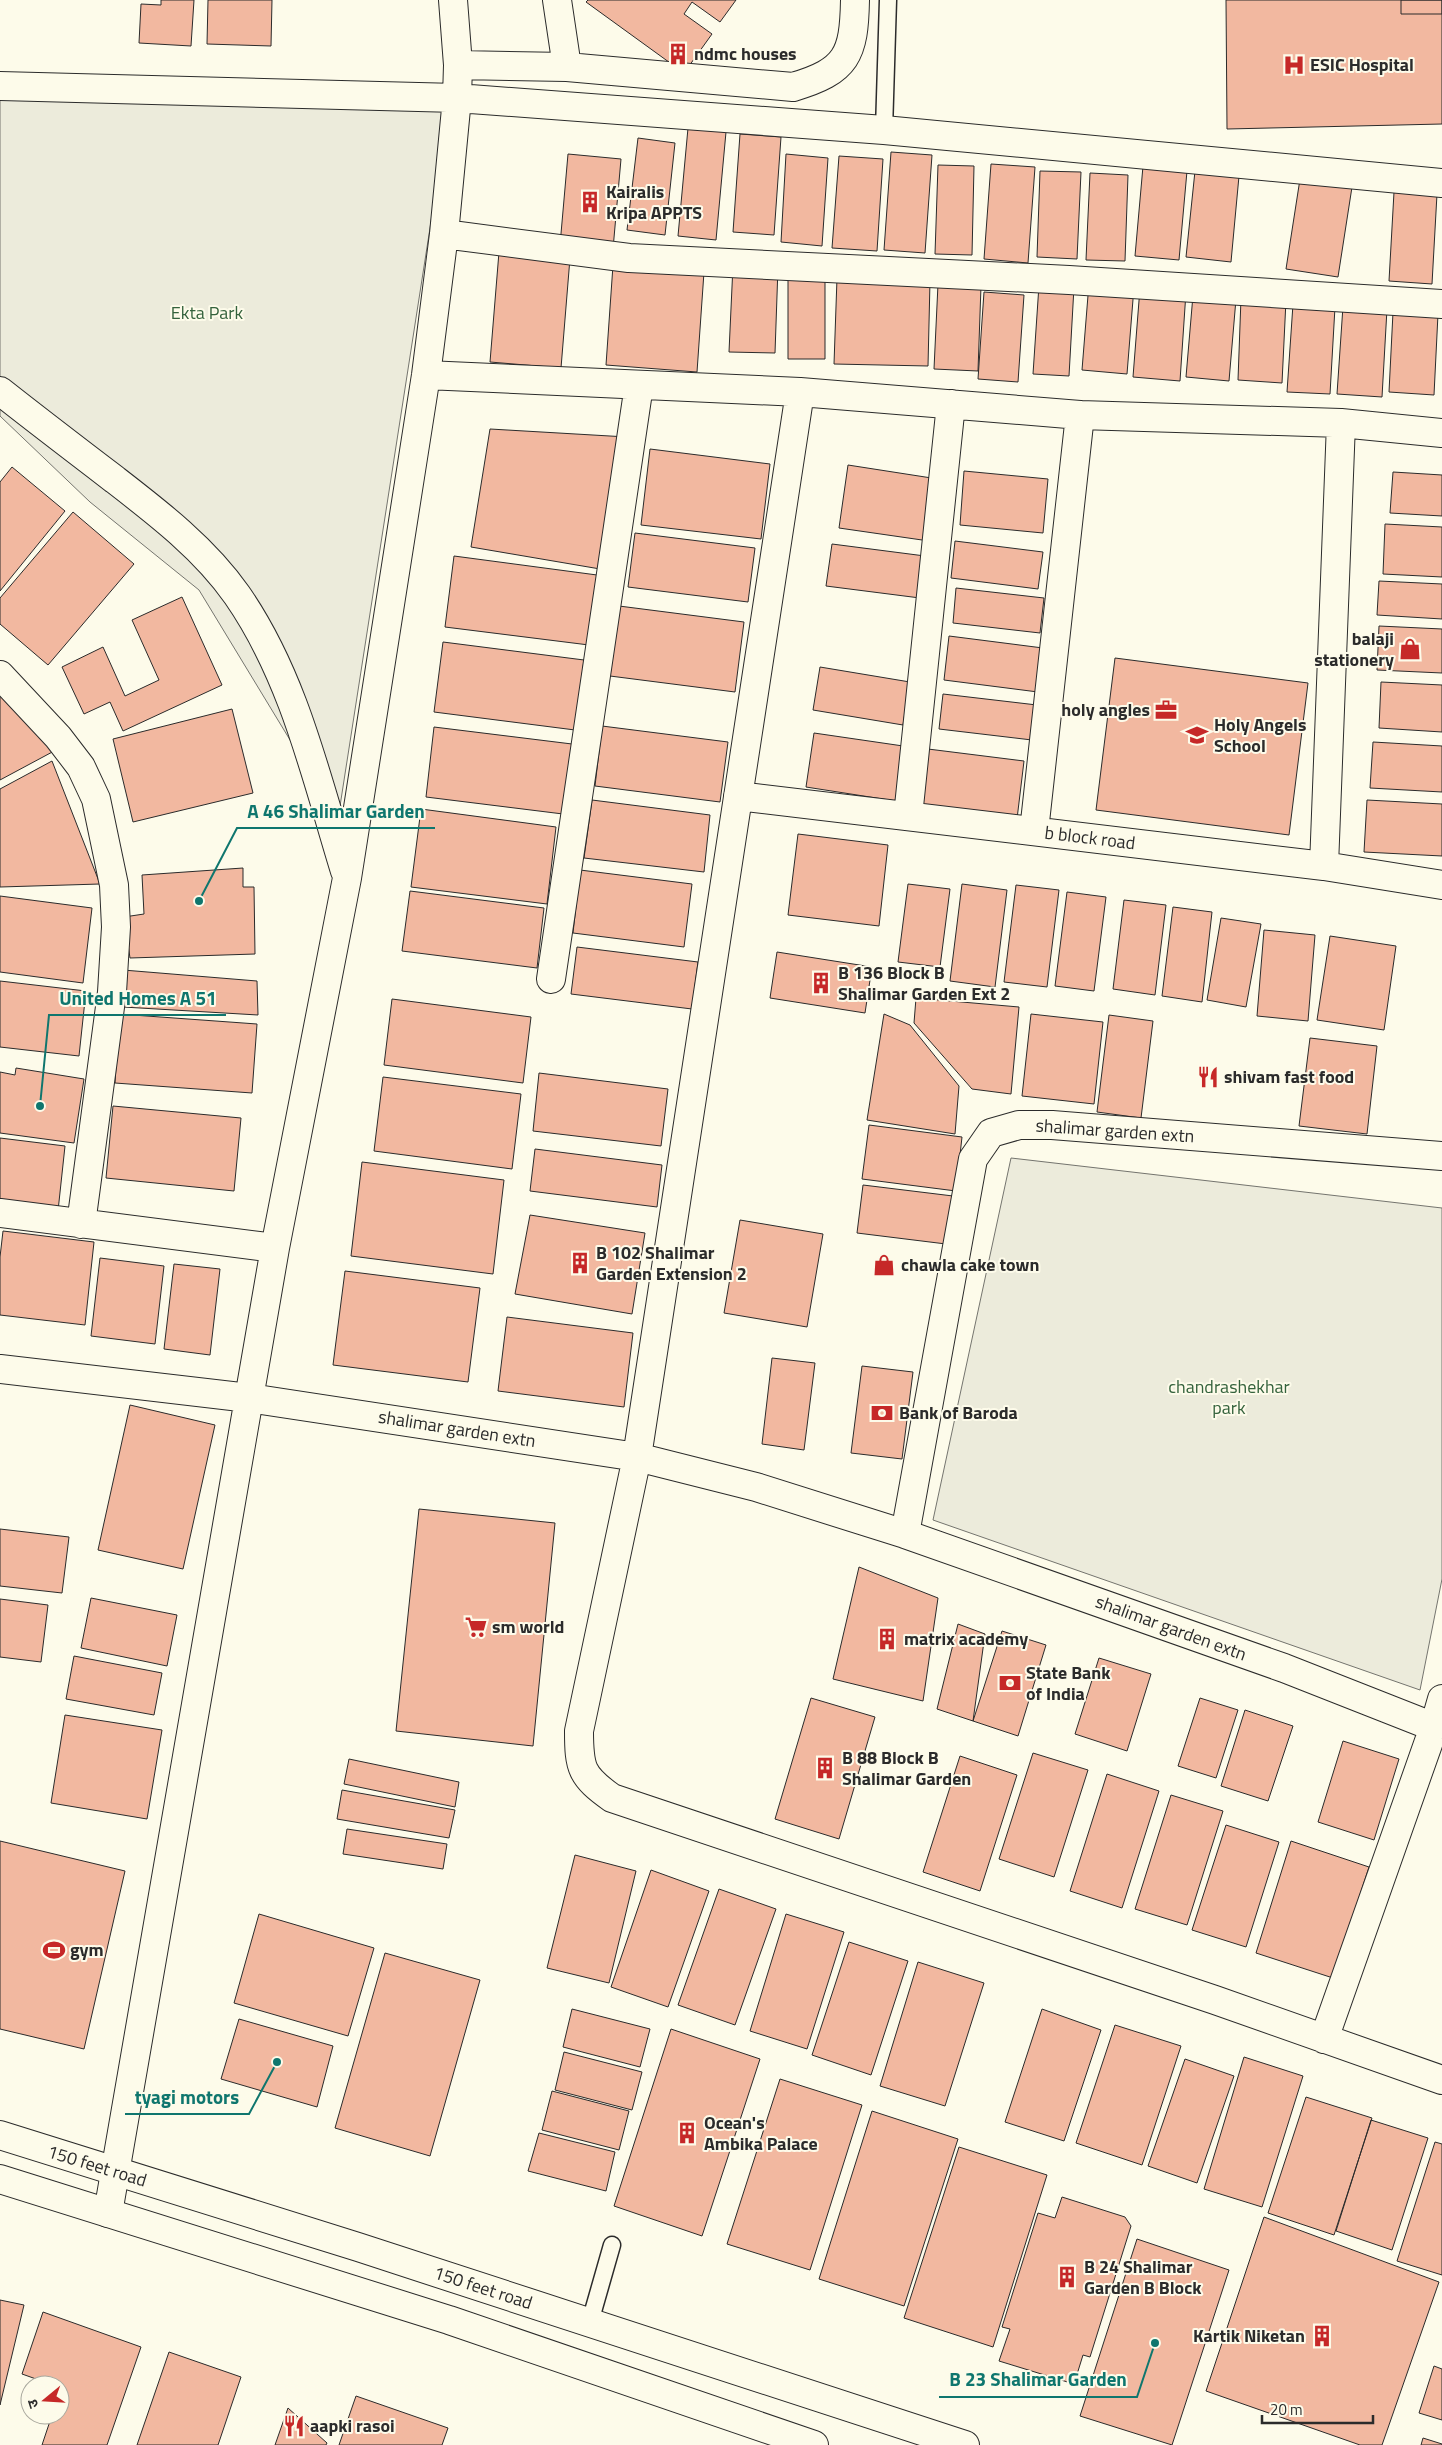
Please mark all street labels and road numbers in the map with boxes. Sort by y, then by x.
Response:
street label: b block road [1043,819,1137,856]
street label: shalimar garden extn [1035,1111,1195,1150]
street label: shalimar garden extn [376,1403,538,1454]
street label: shalimar garden extn [1092,1588,1251,1667]
street label: 150 feet road [44,2138,150,2193]
street label: 150 feet road [430,2259,536,2316]

